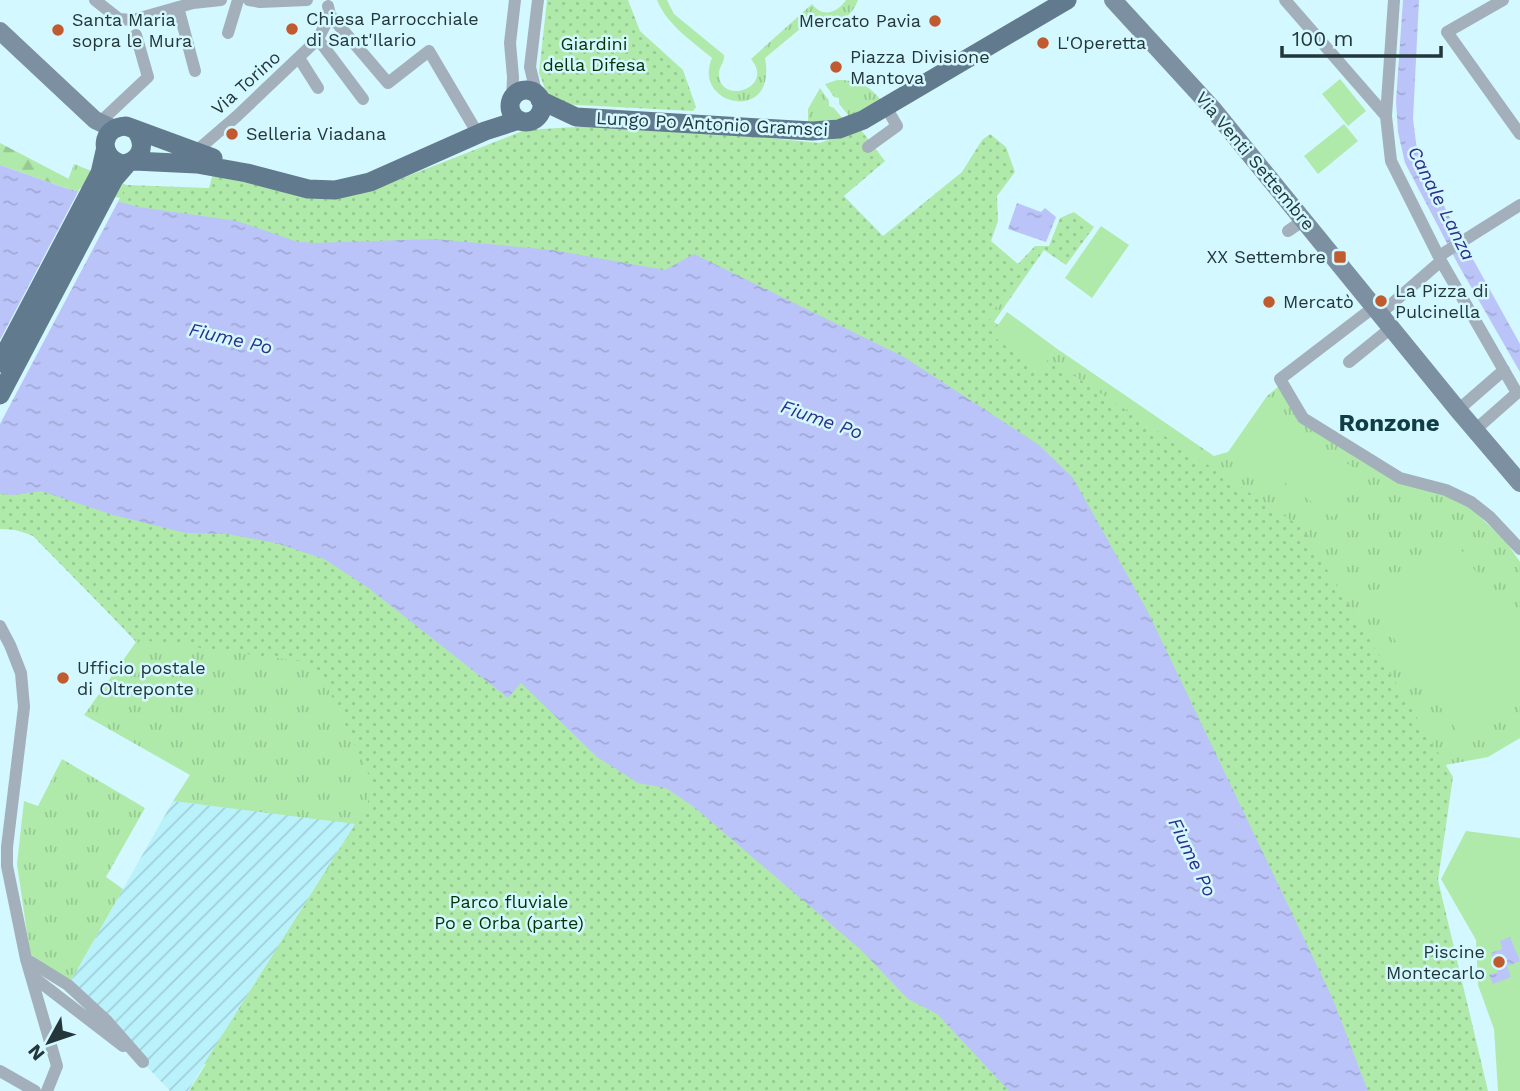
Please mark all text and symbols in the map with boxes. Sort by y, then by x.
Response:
place label: Chiesa Parrocchiale di Sant'Ilario [306,8,479,50]
place label: Santa Maria sopra le Mura [72,9,192,51]
place label: Mercato Pavia [799,10,921,31]
marker: Mercato Pavia [927,13,943,29]
scale bar [1282,14,1441,58]
marker: Chiesa Parrocchiale di Sant'Ilario [284,21,300,37]
marker: Santa Maria sopra le Mura [50,22,66,38]
text: 100 m [1292,26,1354,51]
place label: L'Operetta [1057,32,1146,53]
park label: Giardini della Difesa [542,33,646,75]
marker: L'Operetta [1035,35,1051,51]
street label: Via Torino [207,46,285,119]
place label: Piazza Divisione Mantova [850,46,990,88]
marker: Piazza Divisione Mantova [828,59,844,75]
street label: Via Venti Settembre [1191,87,1319,234]
street label: Lungo Po Antonio Gramsci [595,107,829,140]
place label: Selleria Viadana [246,123,386,144]
marker: Selleria Viadana [224,126,240,142]
water label: Canale Lanza [1403,142,1480,264]
place label: XX Settembre [1207,246,1326,267]
marker: XX Settembre [1332,249,1348,265]
place label: La Pizza di Pulcinella [1395,280,1489,322]
place label: Mercatò [1283,291,1354,312]
marker: La Pizza di Pulcinella [1373,293,1389,309]
marker: Mercatò [1261,294,1277,310]
water label: Fiume Po [187,318,275,359]
water label: Fiume Po [778,395,866,444]
district label: Ronzone [1338,409,1440,437]
place label: Ufficio postale di Oltreponte [77,657,206,699]
marker: Ufficio postale di Oltreponte [55,670,71,686]
water label: Fiume Po [1164,814,1222,900]
park label: Parco fluviale Po e Orba (parte) [434,891,584,933]
place label: Piscine Montecarlo [1386,941,1485,983]
marker: Piscine Montecarlo [1491,954,1507,970]
north arrow [14,1007,84,1077]
text: N [23,1040,50,1065]

